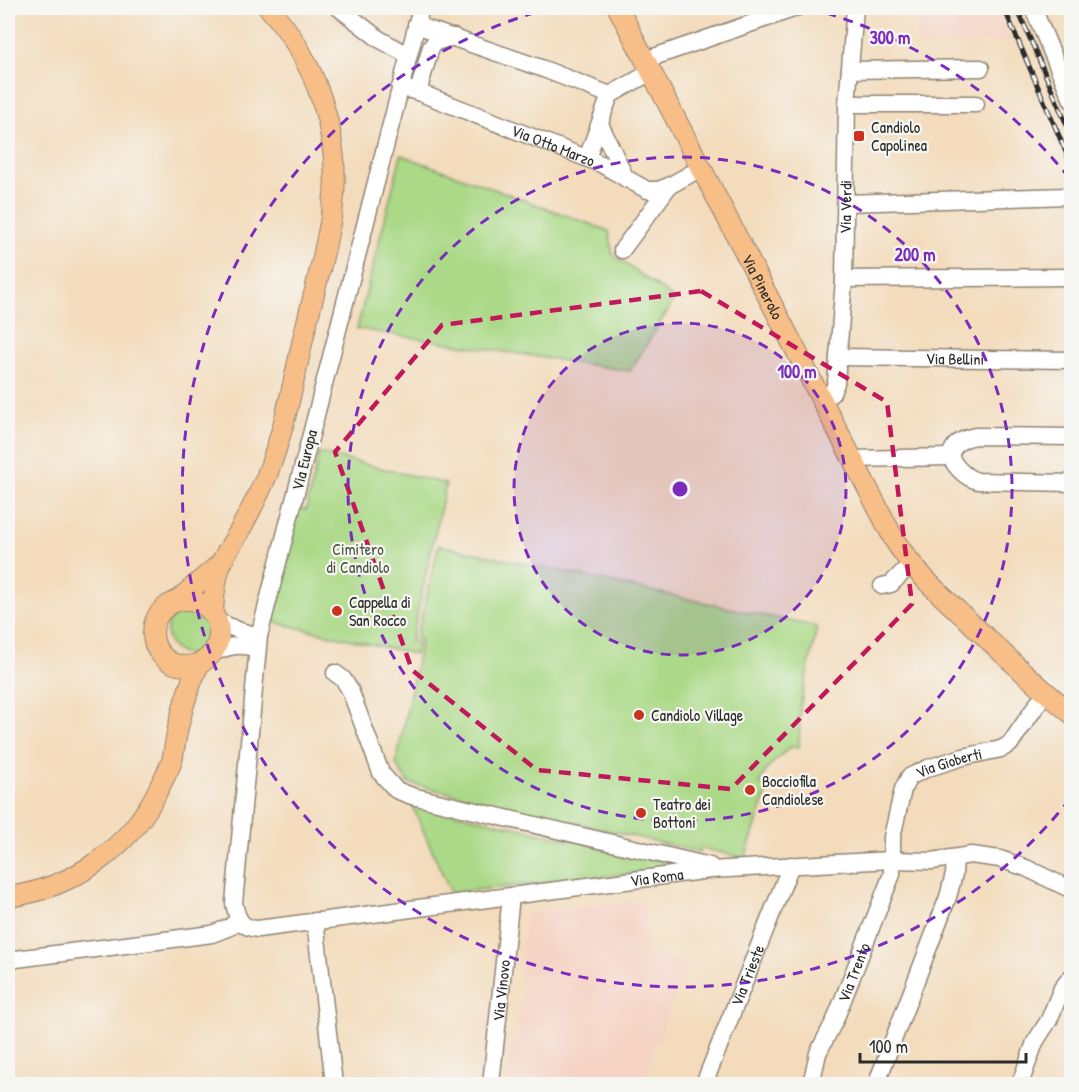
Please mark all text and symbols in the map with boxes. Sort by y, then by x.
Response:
text: 300 m [870,25,910,50]
place label: Candiolo Capolinea [871,116,927,156]
street label: Via Otto Marzo [508,119,599,172]
marker: Candiolo Capolinea [852,129,866,143]
street label: Via Verdi [834,180,857,234]
text: 200 m [895,242,935,267]
street label: Via Pinerolo [737,250,789,324]
street label: Via Bellini [926,347,984,370]
text: 100 m [777,359,817,384]
street label: Via Europa [286,427,322,493]
centre of rings [670,479,690,499]
park label: Cimitero di Candiolo [327,538,390,578]
place label: Cappella di San Rocco [349,591,411,631]
marker: Cappella di San Rocco [330,604,344,618]
place label: Candiolo Village [651,704,744,726]
marker: Candiolo Village [632,708,646,722]
street label: Via Gioberti [912,742,984,783]
place label: Bocciofila Candiolese [762,770,824,810]
marker: Bocciofila Candiolese [743,783,757,797]
place label: Teatro dei Bottoni [653,793,711,833]
marker: Teatro dei Bottoni [634,806,648,820]
street label: Via Roma [629,863,685,891]
street label: Via Trento [832,939,875,1005]
street label: Via Trieste [725,941,770,1009]
street label: Via Vinovo [487,958,515,1022]
scale bar [860,1026,1026,1064]
text: 100 m [869,1034,908,1059]

